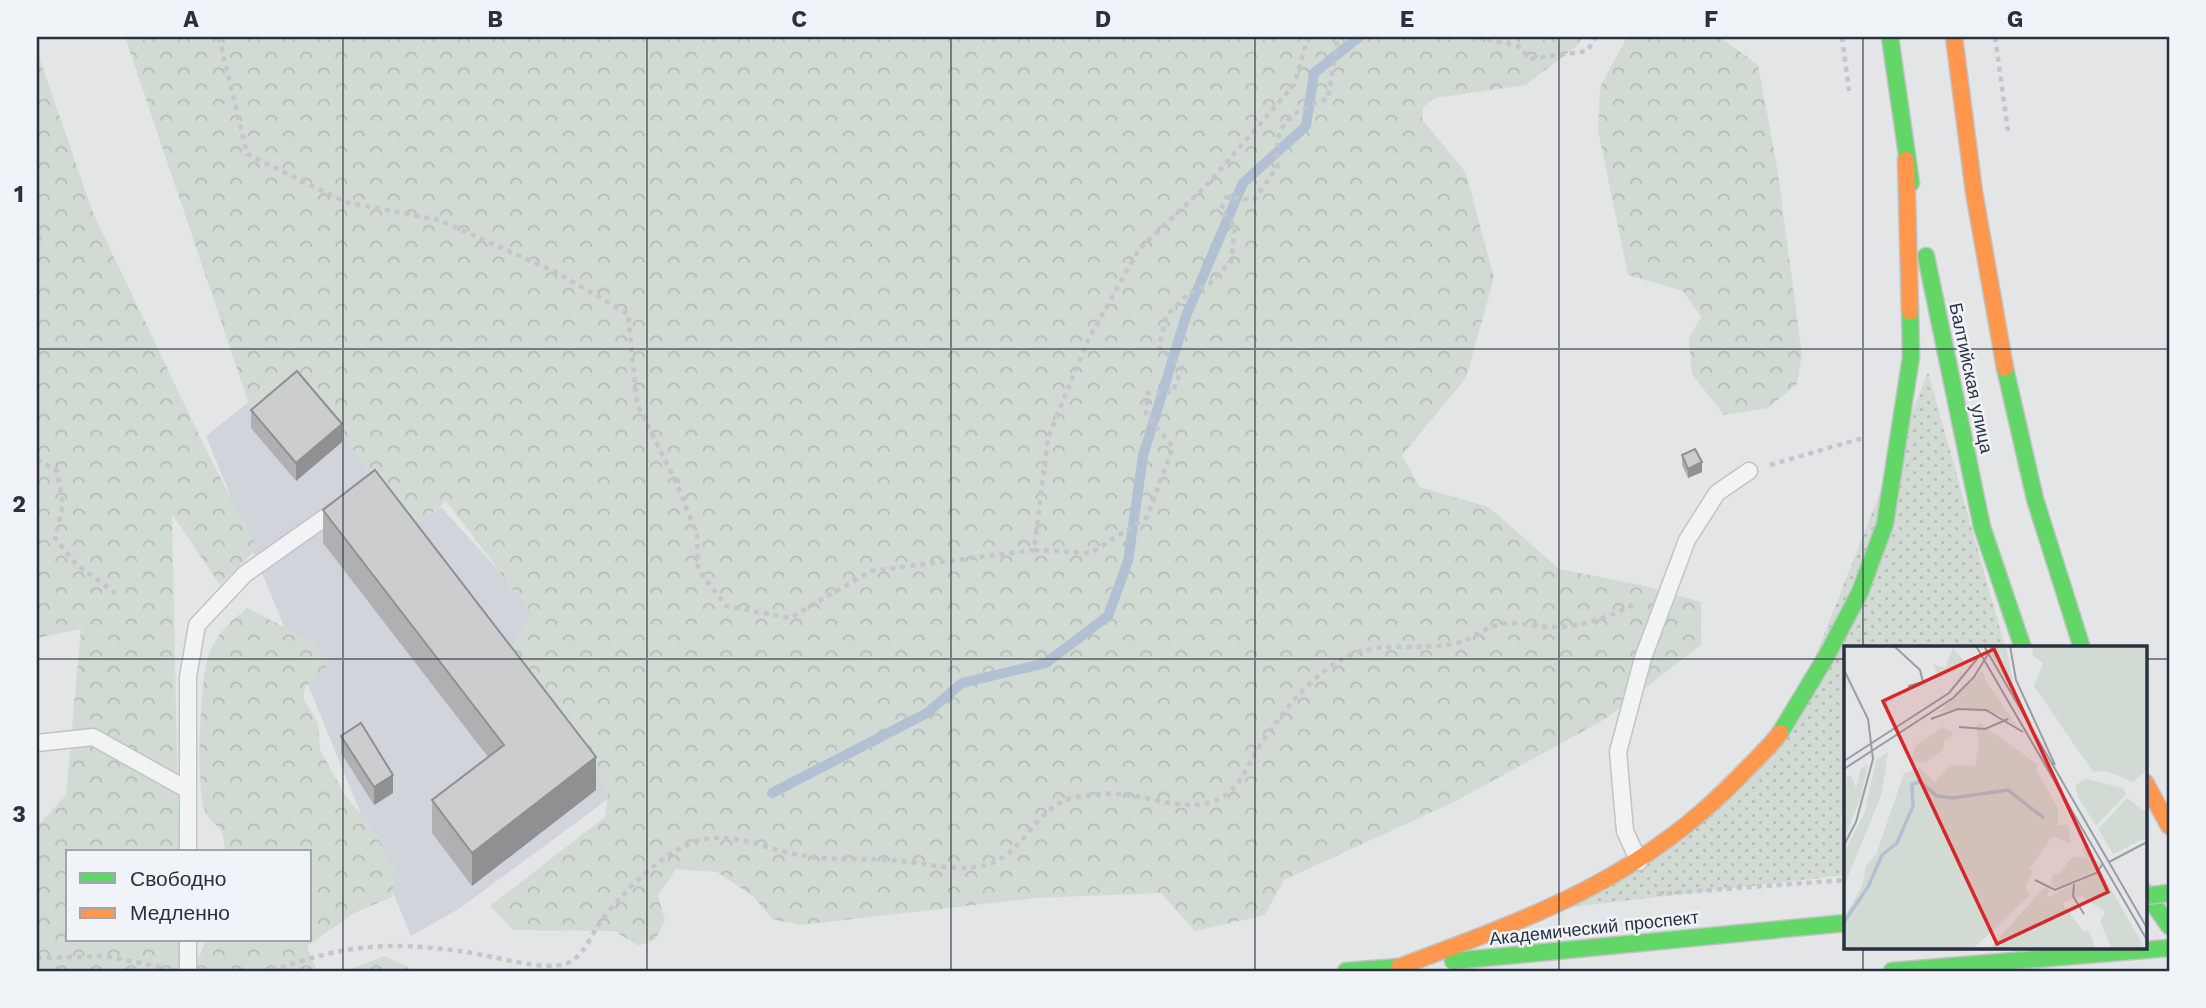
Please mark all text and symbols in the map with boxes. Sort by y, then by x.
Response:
text: A [183,6,199,33]
text: B [487,6,503,33]
text: C [791,6,807,33]
text: D [1095,6,1111,33]
text: E [1400,6,1414,33]
text: F [1704,6,1718,33]
text: G [2007,6,2023,33]
text: 1 [14,181,24,208]
street label: Балтийская улица [1945,301,1998,456]
text: 2 [12,491,26,518]
inset map [1844,646,2146,948]
text: 3 [12,801,26,828]
legend [66,850,312,942]
text: Свободно [130,866,227,891]
text: Медленно [130,900,230,925]
street label: Академический проспект [1488,906,1700,949]

